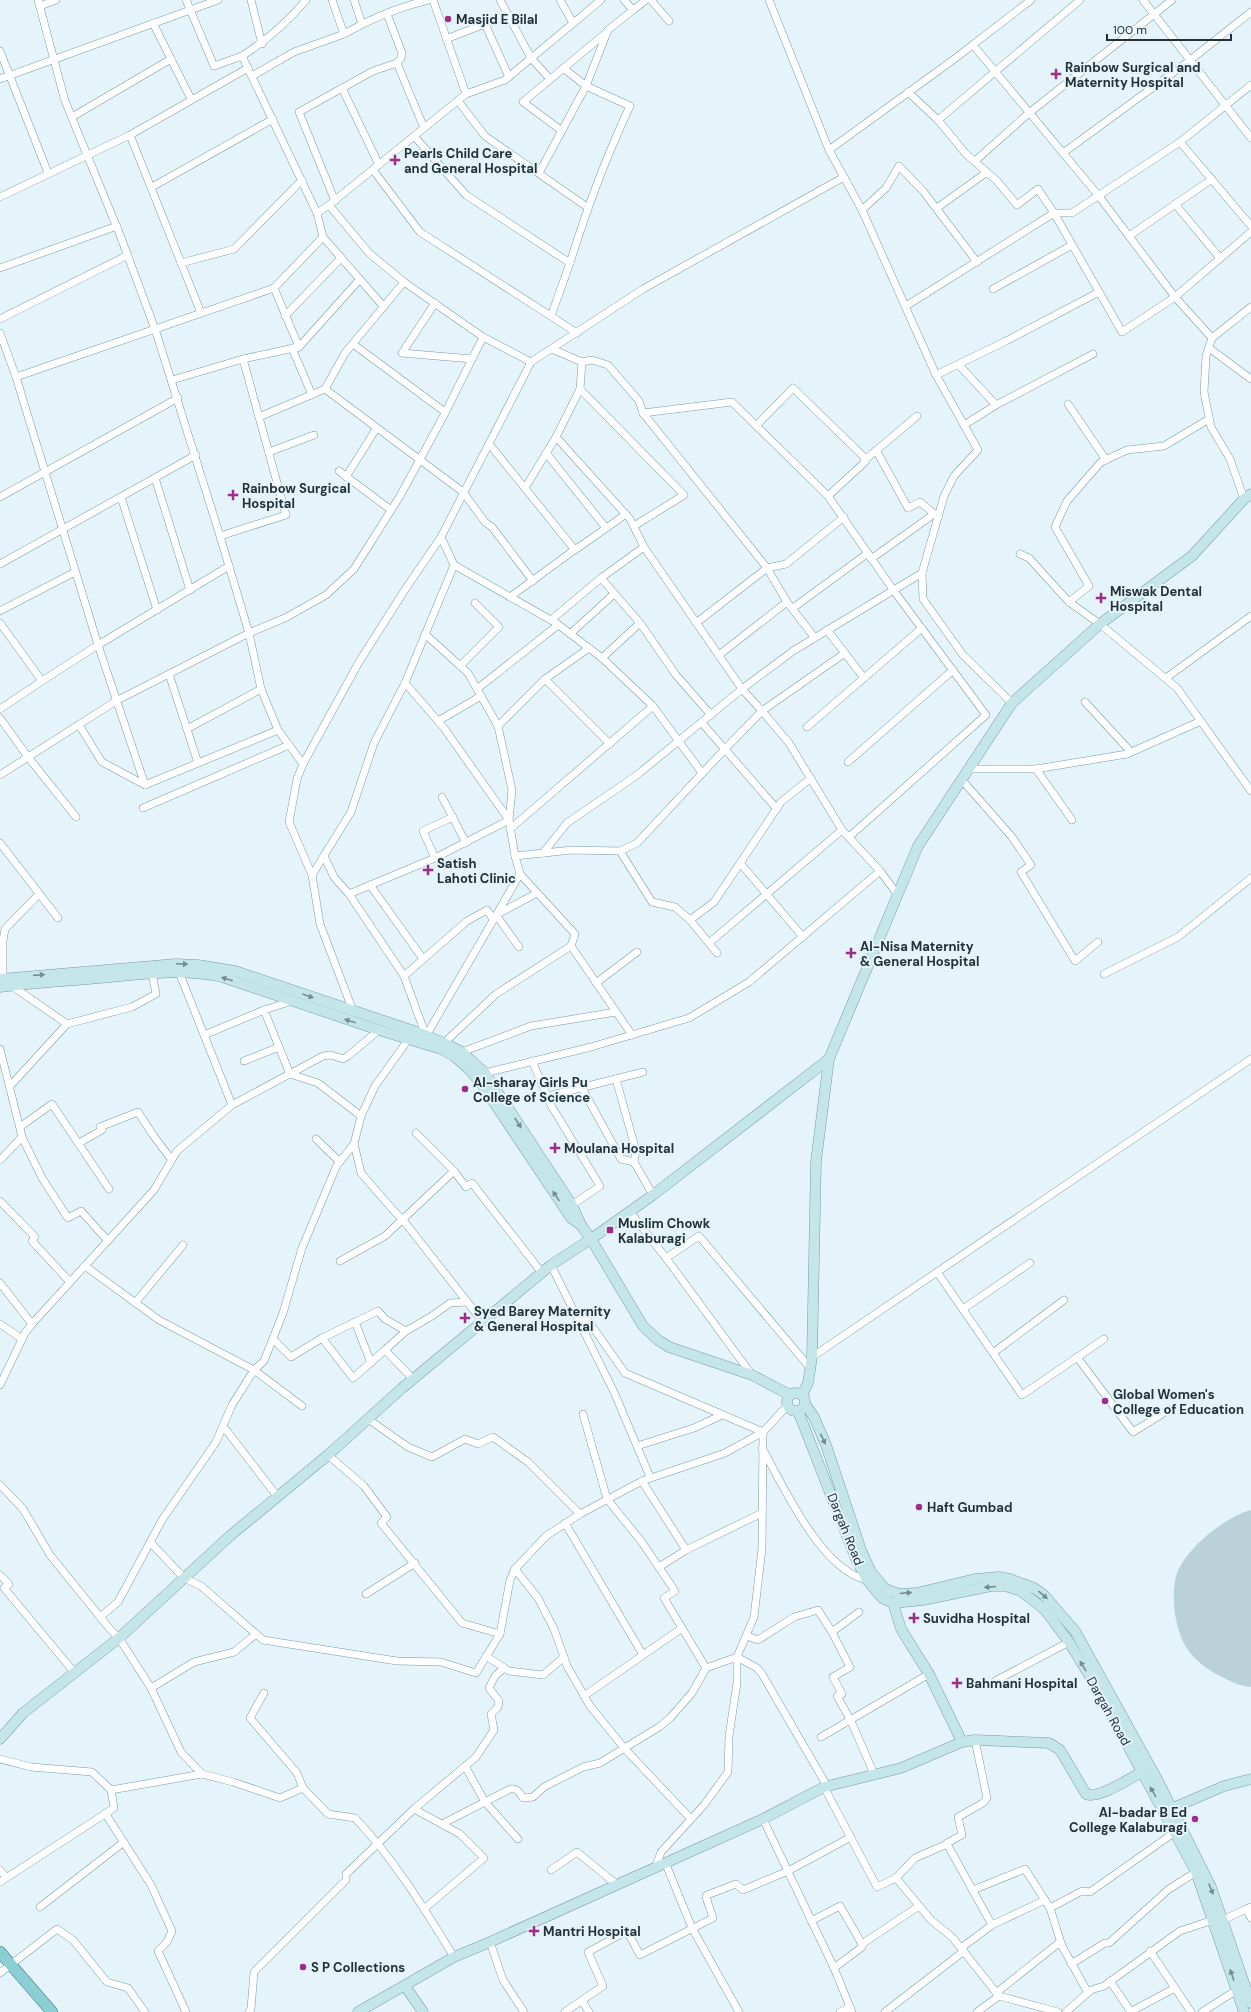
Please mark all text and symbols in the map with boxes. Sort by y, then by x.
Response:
place label: Masjid E Bilal [456,11,538,28]
marker: Masjid E Bilal [443,14,453,24]
scale bar [1107,16,1231,42]
text: 100 m [1113,22,1147,38]
place label: Rainbow Surgical and Maternity Hospital [1065,59,1201,91]
marker: Rainbow Surgical and Maternity Hospital [1050,68,1062,80]
place label: Pearls Child Care and General Hospital [404,145,537,177]
marker: Pearls Child Care and General Hospital [389,154,401,166]
place label: Rainbow Surgical Hospital [242,480,350,512]
marker: Rainbow Surgical Hospital [227,489,239,501]
place label: Miswak Dental Hospital [1110,583,1202,615]
marker: Miswak Dental Hospital [1095,592,1107,604]
place label: Satish Lahoti Clinic [437,855,516,887]
marker: Satish Lahoti Clinic [422,864,434,876]
place label: Al-Nisa Maternity & General Hospital [860,938,979,970]
marker: Al-Nisa Maternity & General Hospital [845,947,857,959]
one-way arrow [176,961,188,968]
one-way arrow [33,972,45,979]
one-way arrow [220,976,232,982]
one-way arrow [302,993,314,999]
one-way arrow [344,1017,356,1023]
place label: Al-sharay Girls Pu College of Science [473,1074,590,1106]
marker: Al-sharay Girls Pu College of Science [460,1084,470,1094]
one-way arrow [515,1117,522,1129]
place label: Moulana Hospital [564,1140,674,1157]
marker: Moulana Hospital [549,1142,561,1154]
one-way arrow [552,1191,560,1201]
place label: Muslim Chowk Kalaburagi [618,1215,711,1247]
marker: Muslim Chowk Kalaburagi [605,1225,615,1235]
place label: Syed Barey Maternity & General Hospital [474,1303,611,1335]
marker: Syed Barey Maternity & General Hospital [459,1312,471,1324]
place label: Global Women's College of Education [1113,1386,1244,1418]
marker: Global Women's College of Education [1100,1396,1110,1406]
one-way arrow [820,1433,826,1444]
street label: Dargah Road [823,1491,868,1568]
place label: Haft Gumbad [927,1499,1012,1516]
marker: Haft Gumbad [914,1502,924,1512]
one-way arrow [984,1583,996,1590]
one-way arrow [900,1590,912,1597]
one-way arrow [1038,1591,1049,1600]
place label: Suvidha Hospital [923,1610,1030,1627]
marker: Suvidha Hospital [908,1612,920,1624]
one-way arrow [1080,1660,1087,1672]
street label: Dargah Road [1083,1674,1134,1749]
place label: Bahmani Hospital [966,1675,1077,1692]
marker: Bahmani Hospital [951,1677,963,1689]
one-way arrow [1150,1786,1157,1798]
place label: Al-badar B Ed College Kalaburagi [1069,1804,1187,1836]
marker: Al-badar B Ed College Kalaburagi [1190,1814,1200,1824]
one-way arrow [1209,1884,1215,1896]
place label: Mantri Hospital [543,1923,641,1940]
marker: Mantri Hospital [528,1925,540,1937]
place label: S P Collections [311,1959,405,1976]
marker: S P Collections [298,1962,308,1972]
one-way arrow [1228,1969,1234,1981]

